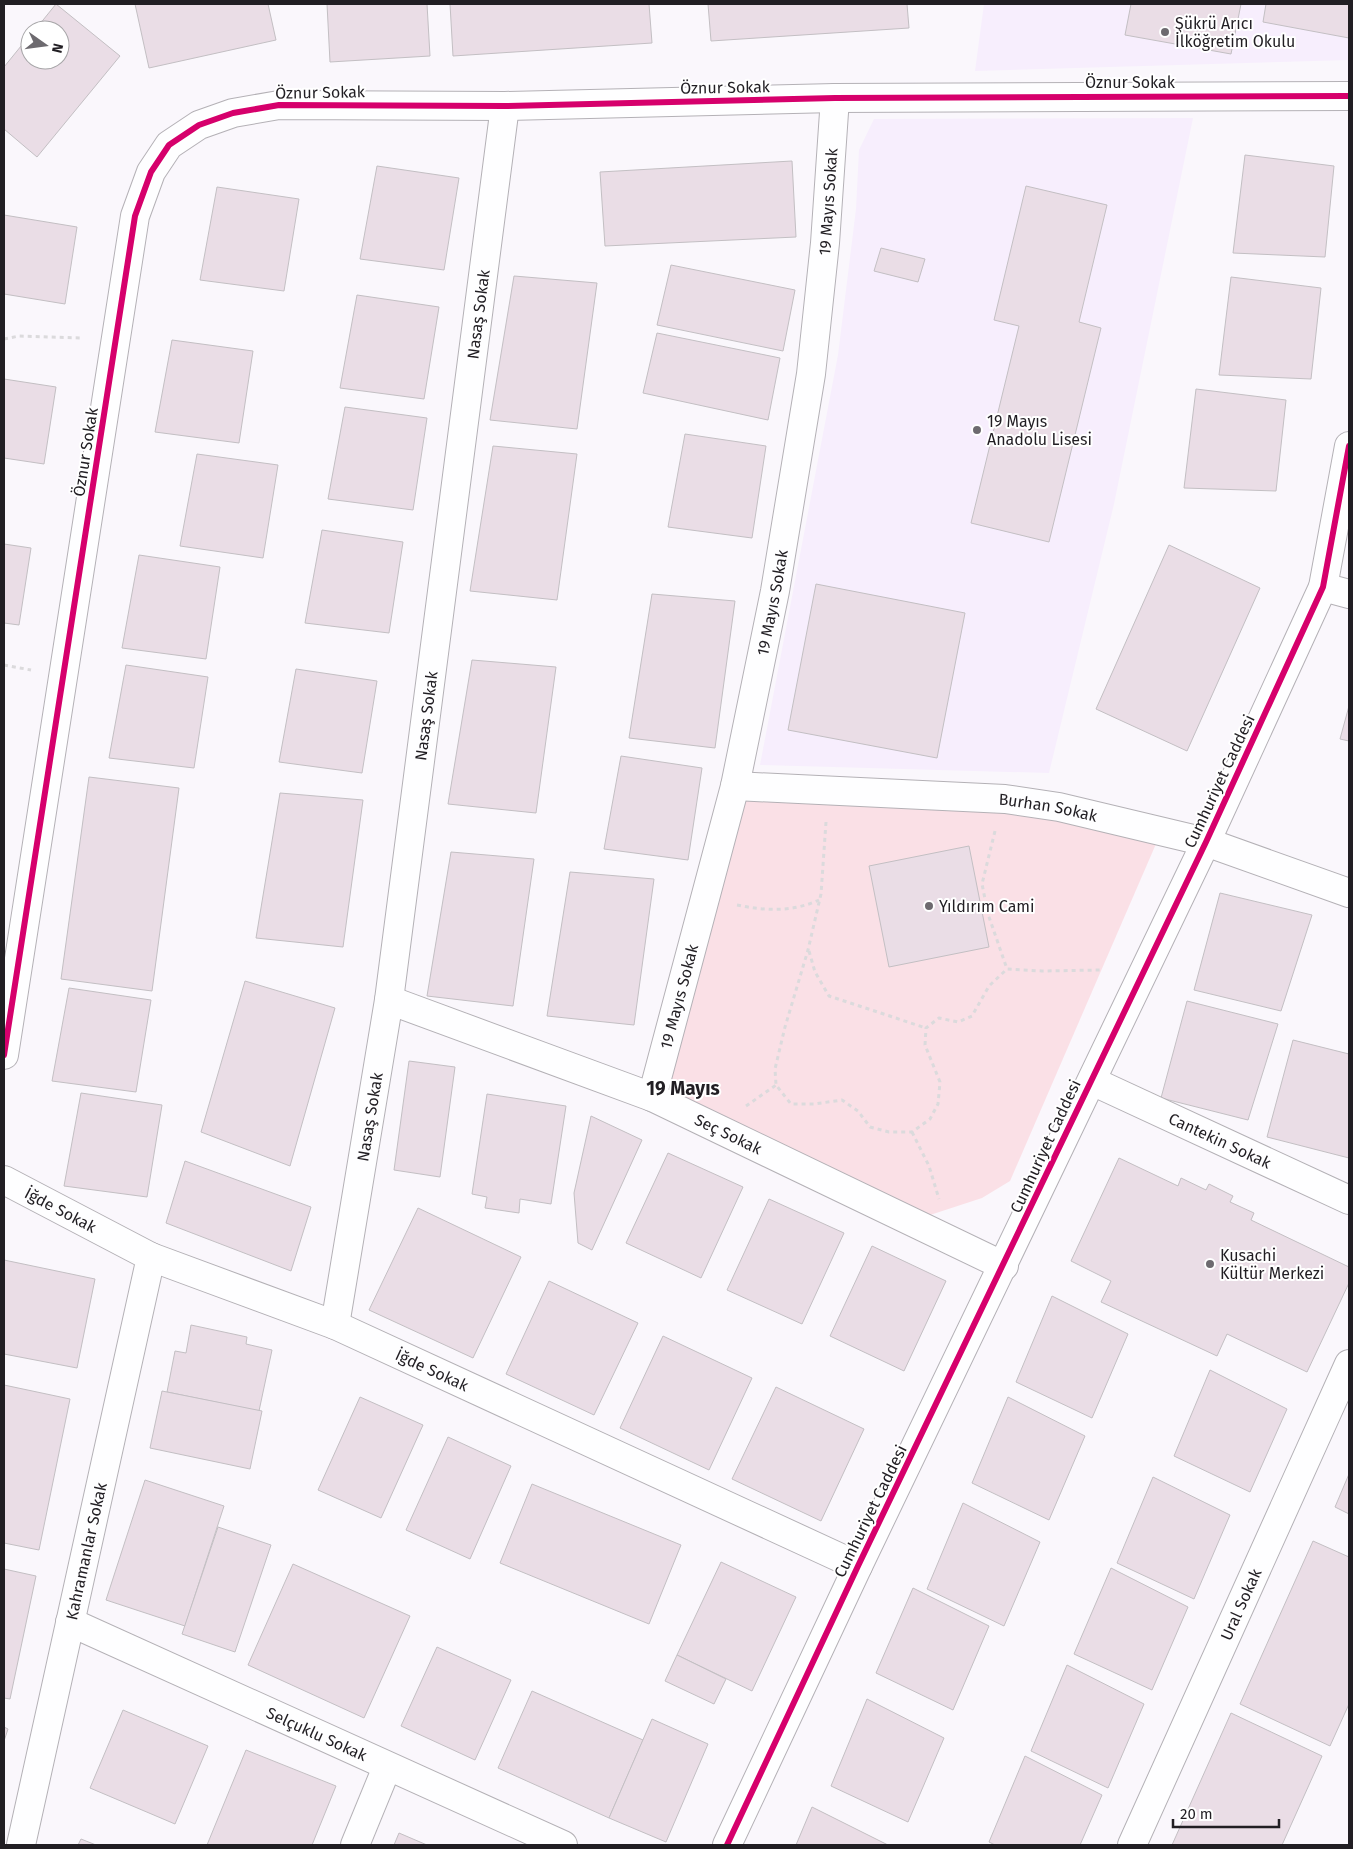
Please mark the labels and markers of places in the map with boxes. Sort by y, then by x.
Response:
place label: Şükrü Arıcı İlköğretim Okulu [1175,14,1295,51]
marker: Şükrü Arıcı İlköğretim Okulu [1159,26,1171,38]
place label: 19 Mayıs Anadolu Lisesi [987,412,1092,449]
marker: 19 Mayıs Anadolu Lisesi [971,424,983,436]
place label: Yıldırım Cami [939,897,1035,916]
marker: Yıldırım Cami [923,900,935,912]
place label: Kusachi Kültür Merkezi [1220,1246,1324,1283]
marker: Kusachi Kültür Merkezi [1204,1258,1216,1270]

